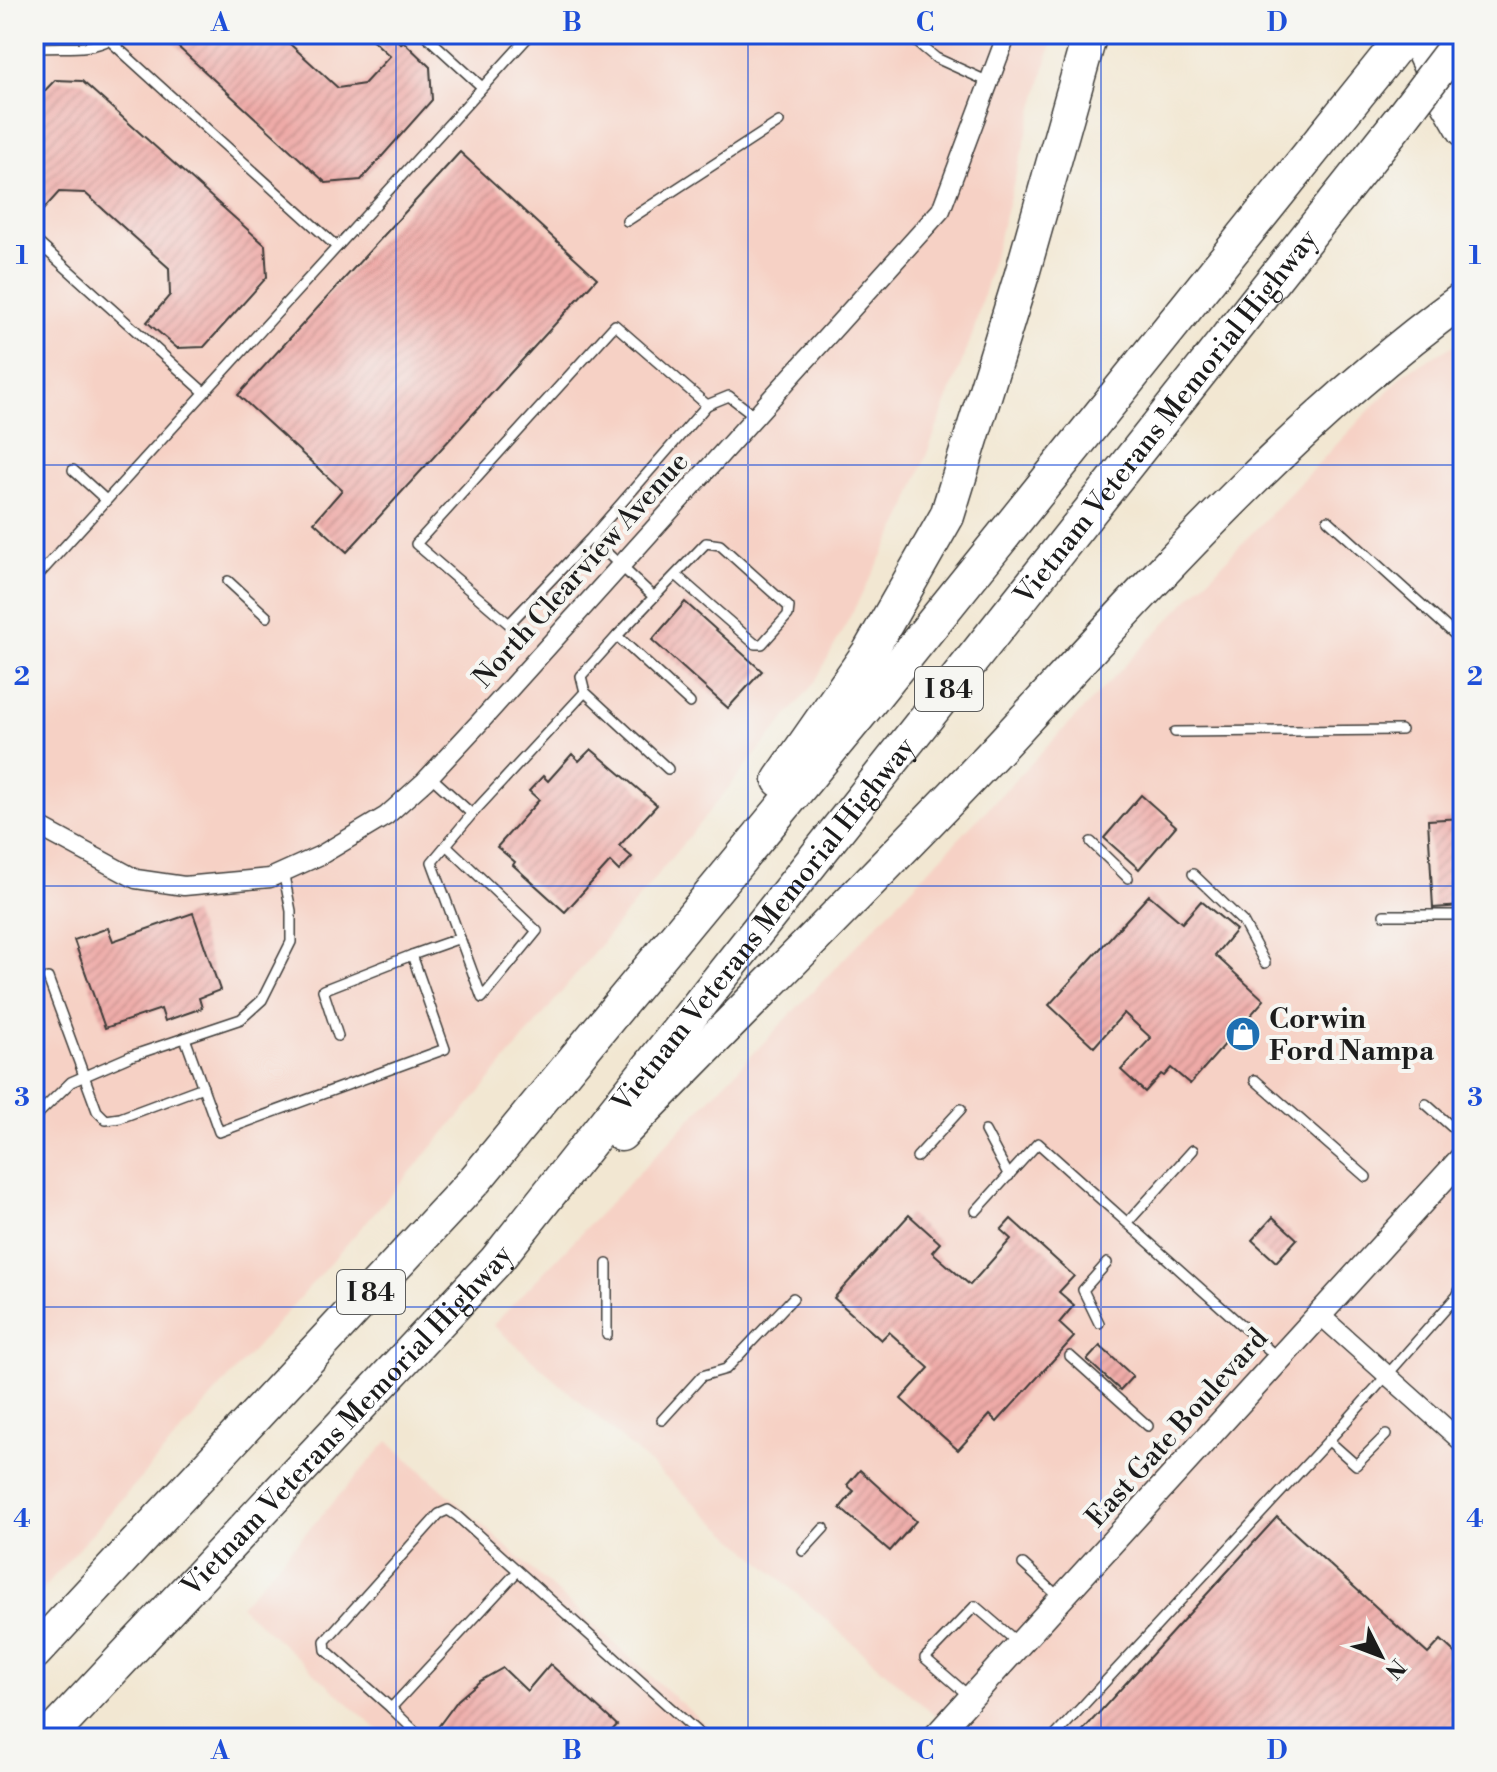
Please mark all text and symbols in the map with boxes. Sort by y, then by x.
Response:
text: A [210,7,230,39]
text: B [562,7,582,39]
text: C [916,7,934,39]
text: D [1267,7,1287,39]
street label: Vietnam Veterans Memorial Highway [1006,222,1326,612]
text: 1 [16,240,29,272]
text: 1 [1469,240,1482,272]
street label: North Clearview Avenue [466,445,696,695]
text: 2 [14,661,30,693]
text: 2 [1467,661,1483,693]
road number: I 84 [915,667,983,711]
street label: Vietnam Veterans Memorial Highway [604,730,923,1120]
place label: Corwin Ford Nampa [1269,1002,1435,1069]
shop icon: Corwin Ford Nampa [1224,1015,1262,1053]
text: 3 [14,1082,30,1114]
text: 3 [1467,1082,1483,1114]
street label: Vietnam Veterans Memorial Highway [174,1238,521,1605]
road number: I 84 [337,1270,405,1314]
street label: East Gate Boulevard [1079,1321,1276,1535]
text: 4 [13,1503,31,1535]
text: 4 [1466,1503,1484,1535]
north arrow [1341,1616,1421,1696]
text: N [1378,1653,1411,1684]
text: A [210,1735,230,1767]
text: B [562,1735,582,1767]
text: C [916,1735,934,1767]
text: D [1267,1735,1287,1767]

